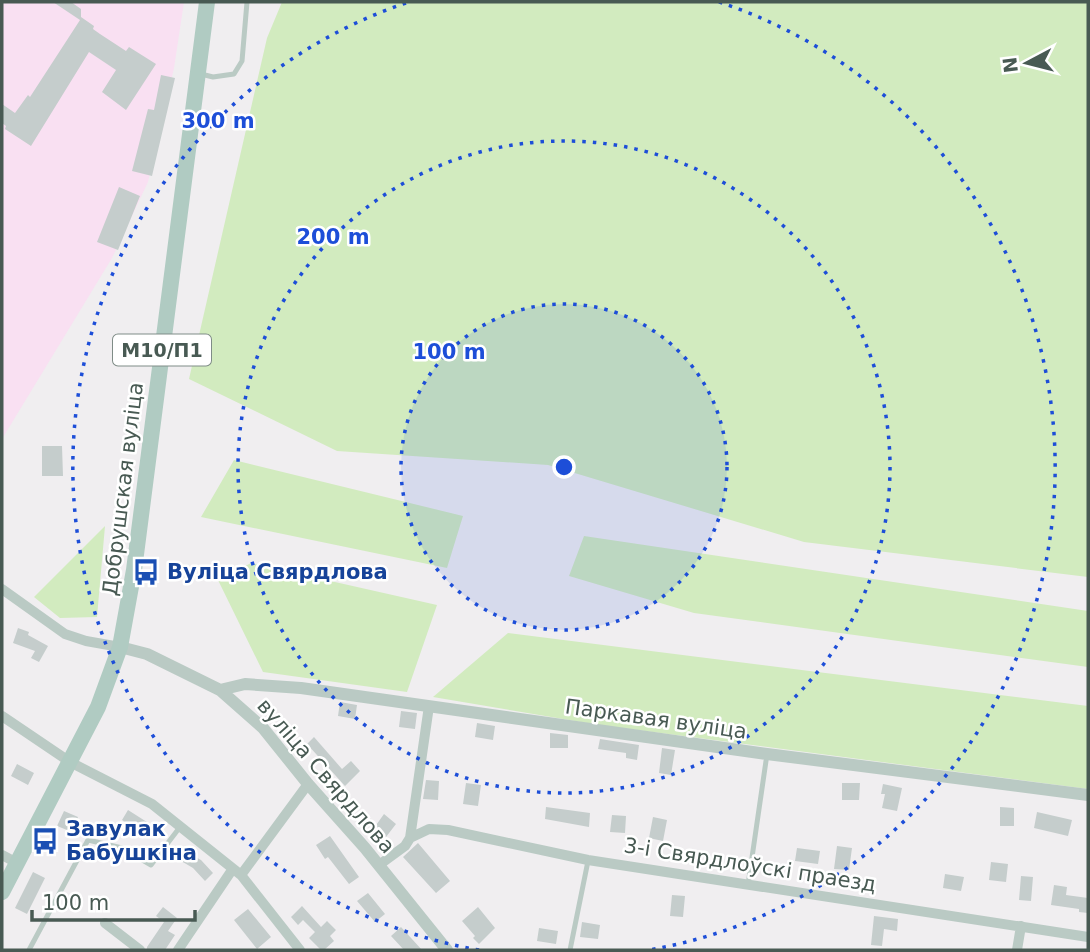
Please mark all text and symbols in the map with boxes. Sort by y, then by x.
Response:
north arrow [992,28,1062,98]
text: N [998,56,1022,74]
text: 300 m [181,109,255,133]
text: 200 m [296,225,370,249]
road number: М10/П1 [113,334,211,366]
text: 100 m [412,340,486,364]
street label: Добрушская вуліца [98,381,148,597]
centre of rings [552,455,576,479]
bus stop icon: Вуліца Свярдлова [131,557,161,587]
place label: Вуліца Свярдлова [167,560,388,584]
street label: вуліца Свярдлова [252,694,400,858]
street label: Паркавая вуліца [564,694,748,744]
place label: Завулак Бабушкіна [66,817,197,865]
bus stop icon: Завулак Бабушкіна [30,826,60,856]
street label: 3-і Свярдлоўскі праезд [622,833,878,897]
scale bar [32,878,194,922]
text: 100 m [42,891,109,915]

